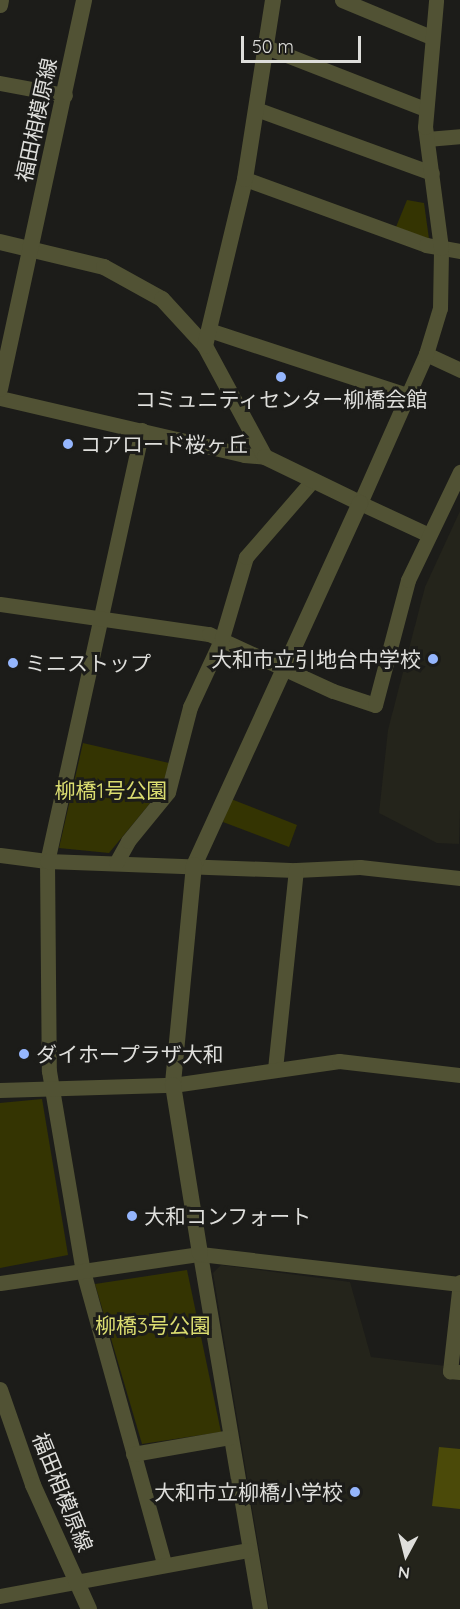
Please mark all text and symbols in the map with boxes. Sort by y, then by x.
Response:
scale bar [244,24,364,62]
text: 50 m [252,35,294,58]
street label: 福田相模原線 [11,56,61,184]
marker: コミュニティセンター柳橋会館 [274,370,288,384]
place label: コミュニティセンター柳橋会館 [134,386,428,412]
place label: コアロード桜ヶ丘 [80,431,248,457]
marker: コアロード桜ヶ丘 [61,437,75,451]
place label: 大和市立引地台中学校 [211,646,421,672]
place label: ミニストップ [25,650,151,676]
marker: 大和市立引地台中学校 [426,652,440,666]
marker: ミニストップ [6,656,20,670]
park label: 柳橋1号公園 [55,777,167,803]
place label: ダイホープラザ大和 [36,1041,225,1067]
marker: ダイホープラザ大和 [17,1047,31,1061]
place label: 大和コンフォート [144,1203,312,1229]
marker: 大和コンフォート [125,1209,139,1223]
park label: 柳橋3号公園 [95,1312,211,1338]
street label: 福田相模原線 [28,1429,98,1555]
place label: 大和市立柳橋小学校 [154,1479,343,1505]
marker: 大和市立柳橋小学校 [348,1485,362,1499]
north arrow [376,1525,436,1585]
text: N [397,1562,411,1584]

